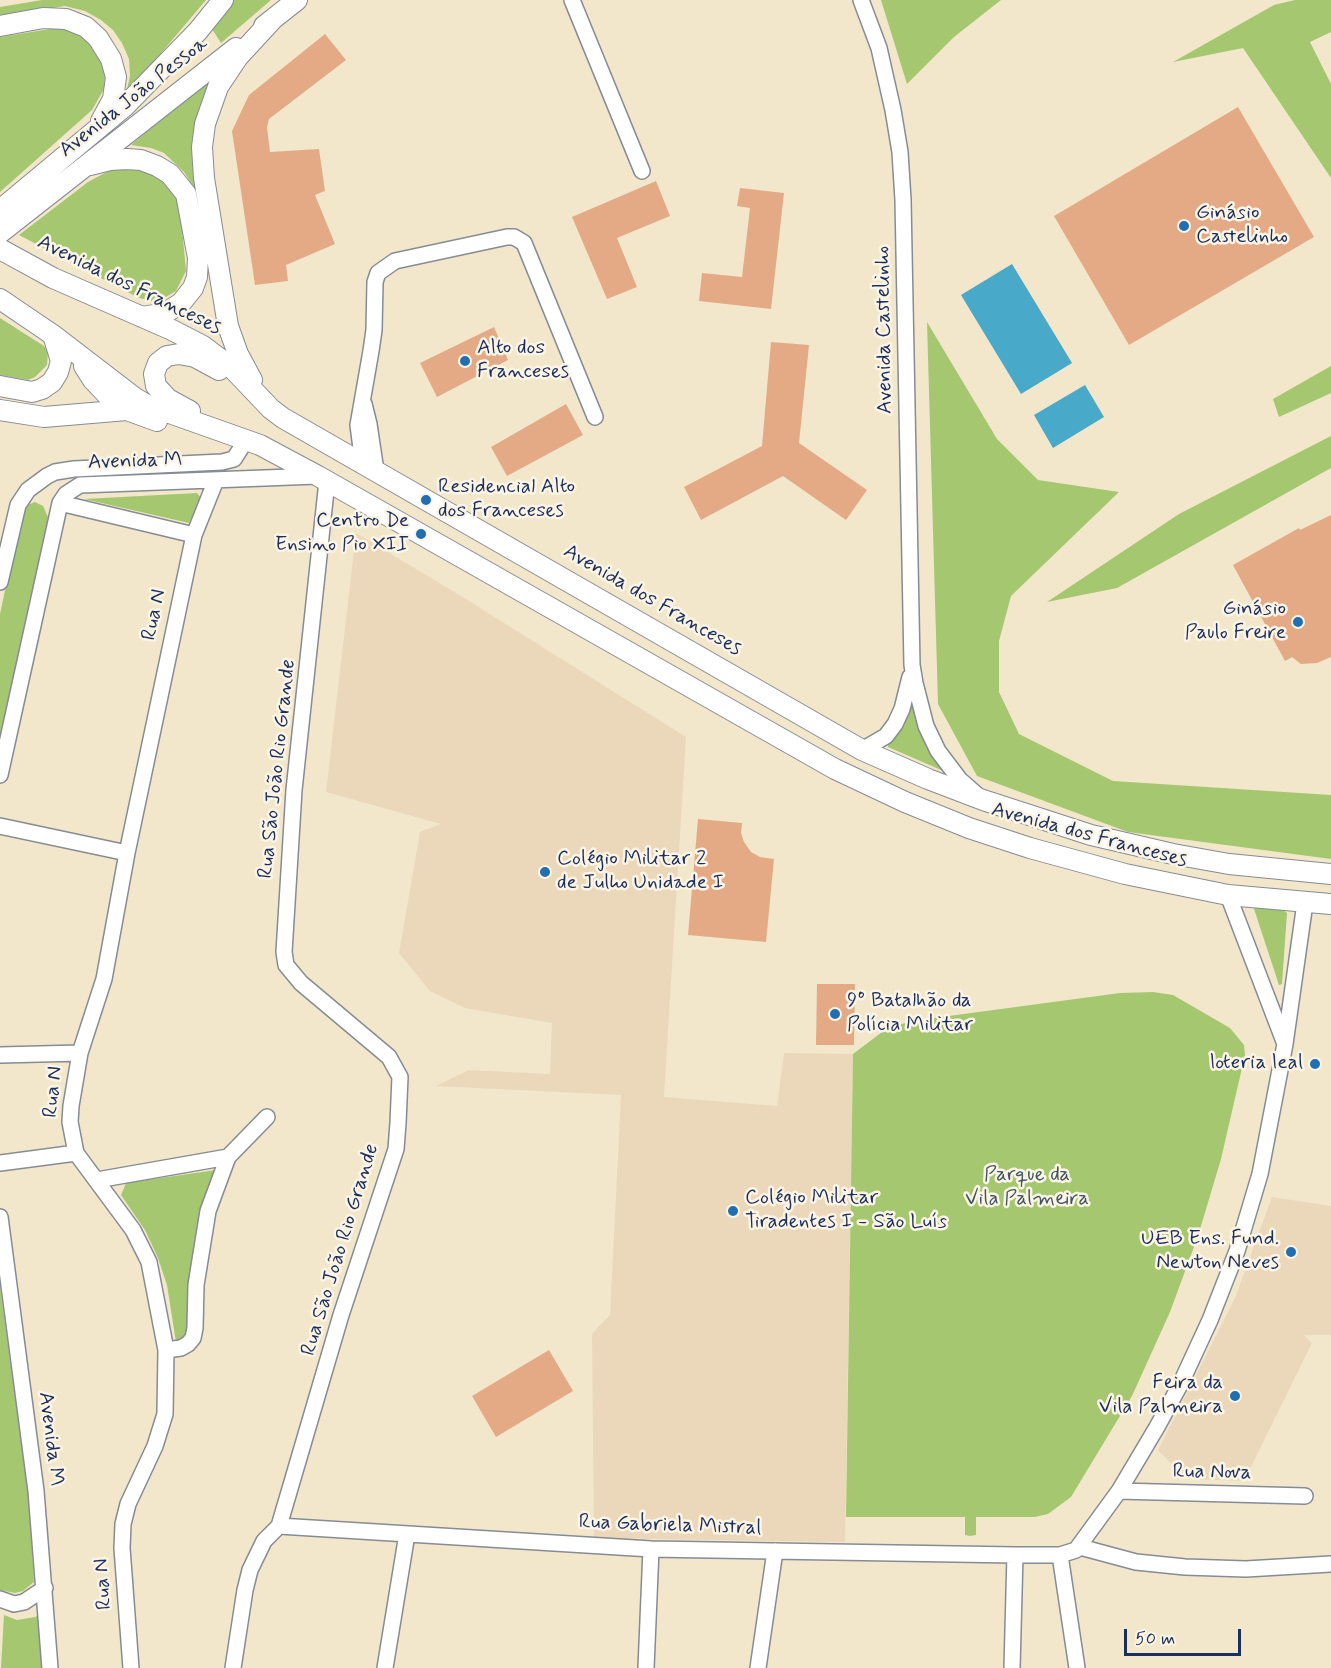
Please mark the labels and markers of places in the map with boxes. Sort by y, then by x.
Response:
place label: Ginásio Castelinho [1196,201,1288,251]
marker: Ginásio Castelinho [1177,219,1191,233]
place label: Alto dos Franceses [477,336,569,386]
marker: Alto dos Franceses [458,354,472,368]
place label: Residencial Alto dos Franceses [438,475,575,525]
marker: Residencial Alto dos Franceses [419,493,433,507]
place label: Centro De Ensino Pio XII [275,509,409,559]
marker: Centro De Ensino Pio XII [414,527,428,541]
place label: Ginásio Paulo Freire [1185,597,1286,647]
marker: Ginásio Paulo Freire [1291,615,1305,629]
place label: Colégio Militar 2 de Julho Unidade I [557,847,724,897]
marker: Colégio Militar 2 de Julho Unidade I [538,865,552,879]
place label: 9º Batalhão da Polícia Militar [847,989,973,1039]
marker: 9º Batalhão da Polícia Militar [828,1007,842,1021]
place label: loteria leal [1210,1051,1303,1077]
marker: loteria leal [1308,1057,1322,1071]
place label: Colégio Militar Tiradentes I - São Luís [745,1186,947,1236]
marker: Colégio Militar Tiradentes I - São Luís [726,1204,740,1218]
place label: UEB Ens. Fund. Newton Neves [1141,1227,1279,1277]
marker: UEB Ens. Fund. Newton Neves [1284,1245,1298,1259]
place label: Feira da Vila Palmeira [1099,1371,1223,1421]
marker: Feira da Vila Palmeira [1228,1389,1242,1403]

